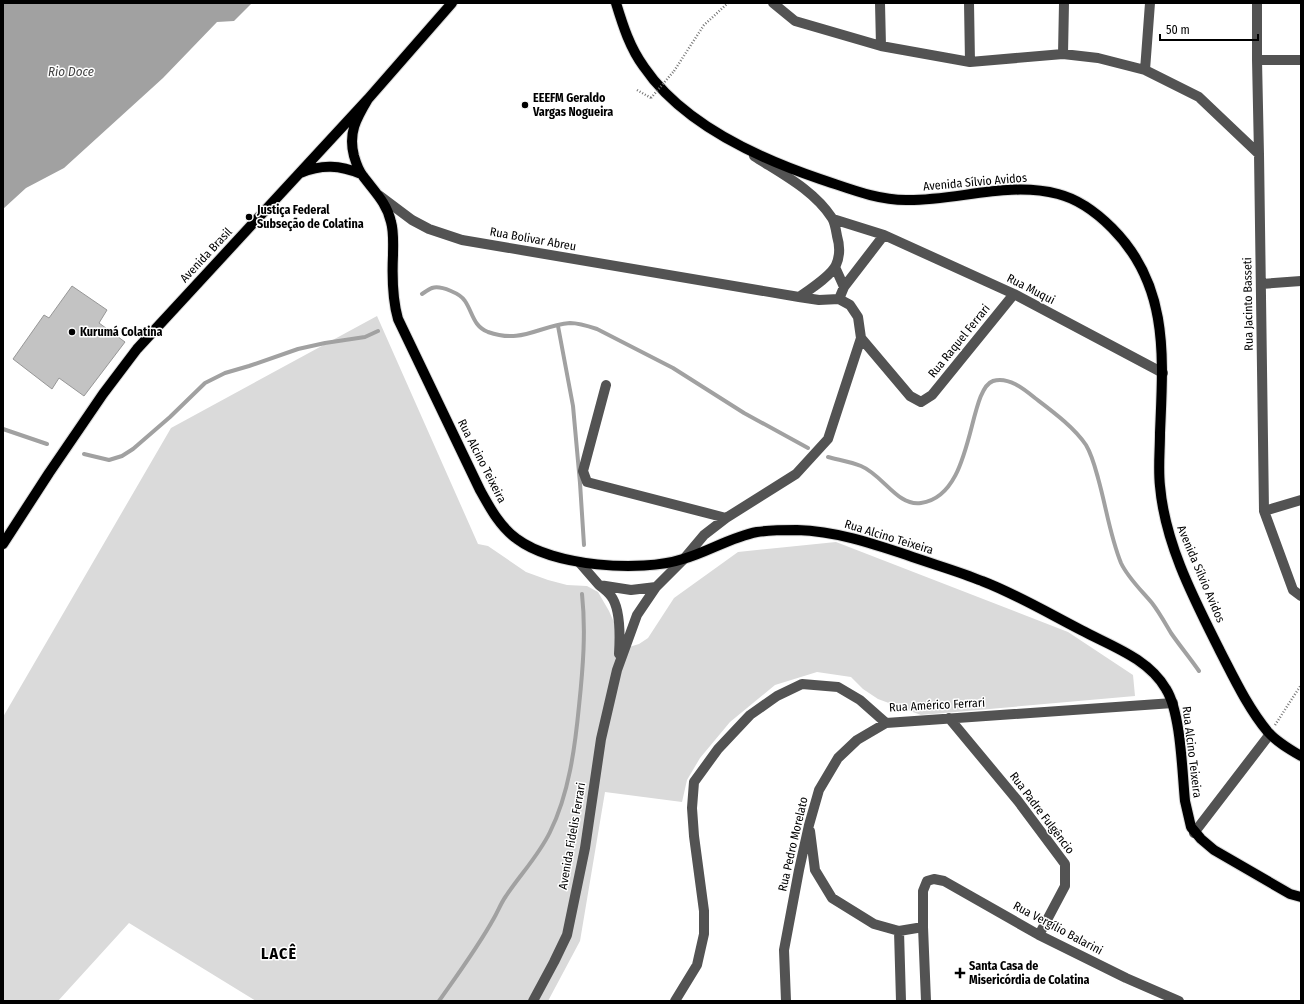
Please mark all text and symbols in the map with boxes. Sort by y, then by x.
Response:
scale bar [1160,16,1258,42]
text: 50 m [1166,23,1190,37]
water label: Rio Doce [48,64,94,79]
place label: EEEFM Geraldo Vargas Nogueira [532,91,613,119]
marker: EEEFM Geraldo Vargas Nogueira [520,100,530,110]
street label: Avenida Sílvio Avidos [922,170,1028,194]
place label: Justiça Federal Subseção de Colatina [256,203,364,232]
marker: Justiça Federal Subseção de Colatina [244,212,254,222]
street label: Avenida Brasil [177,225,235,285]
street label: Rua Bolivar Abreu [489,225,577,253]
street label: Rua Jacinto Basseti [1240,257,1256,351]
street label: Rua Muqui [1005,271,1057,307]
street label: Rua Raquel Ferrari [925,302,993,380]
place label: Kurumá Colatina [80,325,163,339]
marker: Kurumá Colatina [67,327,77,337]
street label: Rua Alcino Teixeira [455,417,509,505]
street label: Rua Alcino Teixeira [843,517,935,557]
street label: Avenida Sílvio Avidos [1174,523,1228,625]
street label: Rua Américo Ferrari [889,695,985,715]
street label: Rua Alcino Teixeira [1179,705,1205,799]
street label: Rua Padre Fulgêncio [1007,769,1077,857]
street label: Avenida Fidelis Ferrari [556,781,588,891]
street label: Rua Pedro Morelato [775,795,811,893]
street label: Rua Vergílio Balarini [1011,899,1105,957]
district label: LACÊ [261,943,297,963]
place label: Santa Casa de Misericórdia de Colatina [969,959,1090,987]
marker: Santa Casa de Misericórdia de Colatina [954,967,966,979]

